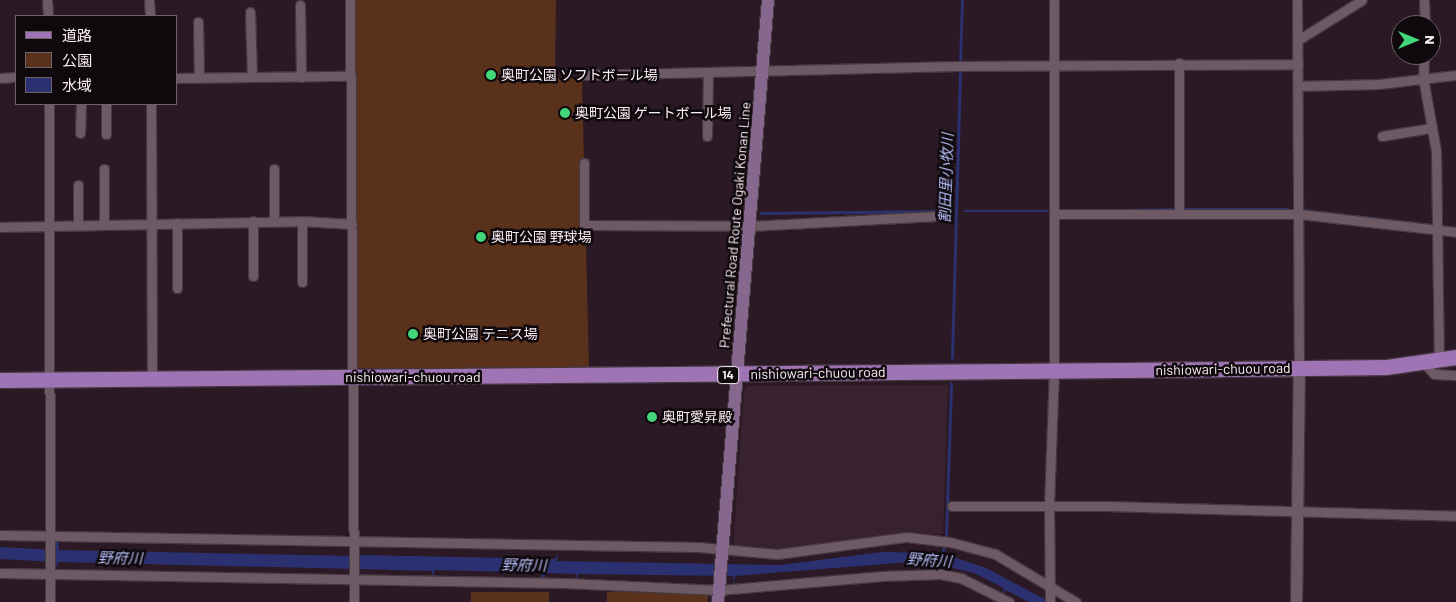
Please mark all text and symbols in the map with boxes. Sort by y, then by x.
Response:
legend [15,15,178,105]
north arrow [1391,15,1441,65]
text: 道路 [62,26,92,44]
text: N [1422,35,1439,45]
text: 公園 [62,51,92,69]
place label: 奥町公園 ソフトボール場 [501,67,658,83]
marker: 奥町公園 ソフトボール場 [485,69,497,81]
text: 水域 [62,76,92,94]
street label: Prefectural Road Route Ogaki Konan Line [716,101,754,349]
place label: 奥町公園 ゲートボール場 [575,105,732,121]
marker: 奥町公園 ゲートボール場 [559,107,571,119]
water label: 割田里小牧川 [935,133,957,223]
place label: 奥町公園 野球場 [491,229,592,245]
marker: 奥町公園 野球場 [475,231,487,243]
place label: 奥町公園 テニス場 [423,326,538,342]
marker: 奥町公園 テニス場 [407,328,419,340]
street label: nishiowari-chuou road [1155,359,1291,379]
street label: nishiowari-chuou road [750,363,886,383]
road number: 14 [717,366,739,384]
street label: nishiowari-chuou road [345,369,481,385]
place label: 奥町愛昇殿 [662,409,732,425]
marker: 奥町愛昇殿 [646,411,658,423]
water label: 野府川 [97,549,143,567]
water label: 野府川 [906,549,952,571]
water label: 野府川 [501,556,547,574]

